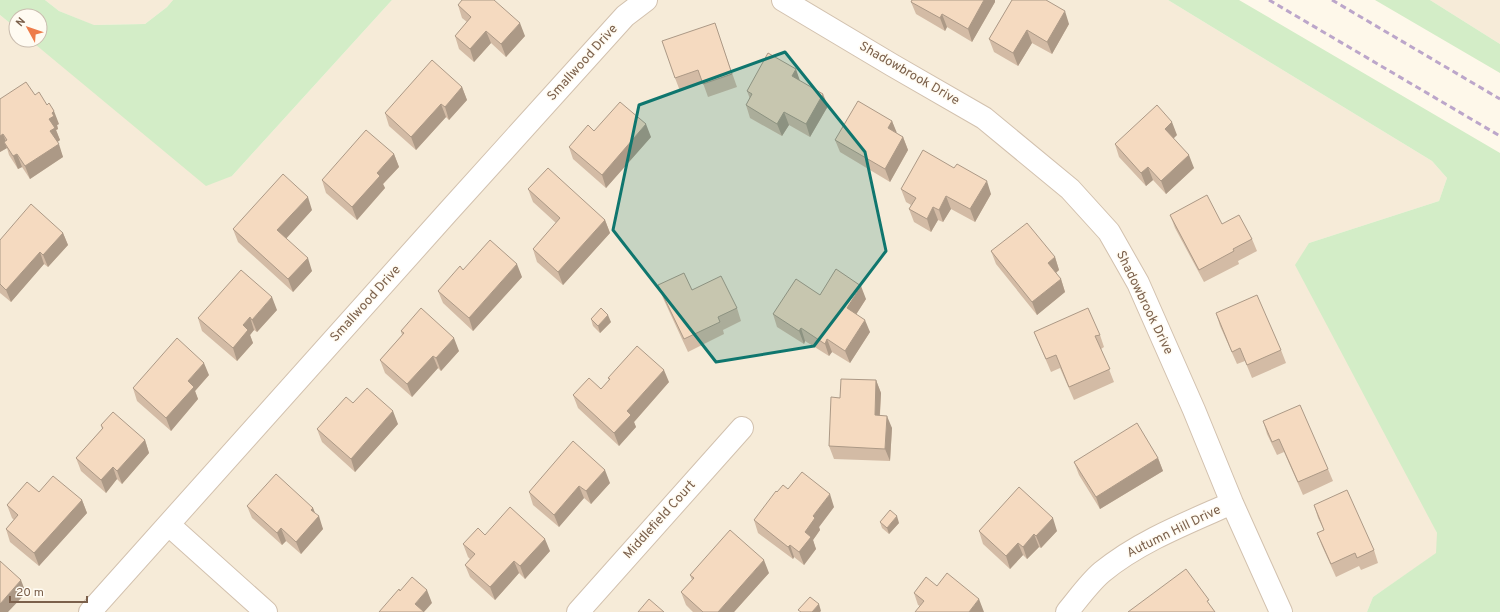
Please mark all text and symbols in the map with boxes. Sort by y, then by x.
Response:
north arrow [8,8,48,48]
text: N [13,15,29,30]
street label: Smallwood Drive [544,21,622,105]
street label: Shadowbrook Drive [856,39,962,109]
street label: Shadowbrook Drive [1112,249,1176,357]
street label: Smallwood Drive [327,262,405,346]
street label: Middlefield Court [621,477,700,563]
street label: Autumn Hill Drive [1124,502,1224,562]
scale bar [10,578,87,604]
text: 20 m [16,585,44,601]

